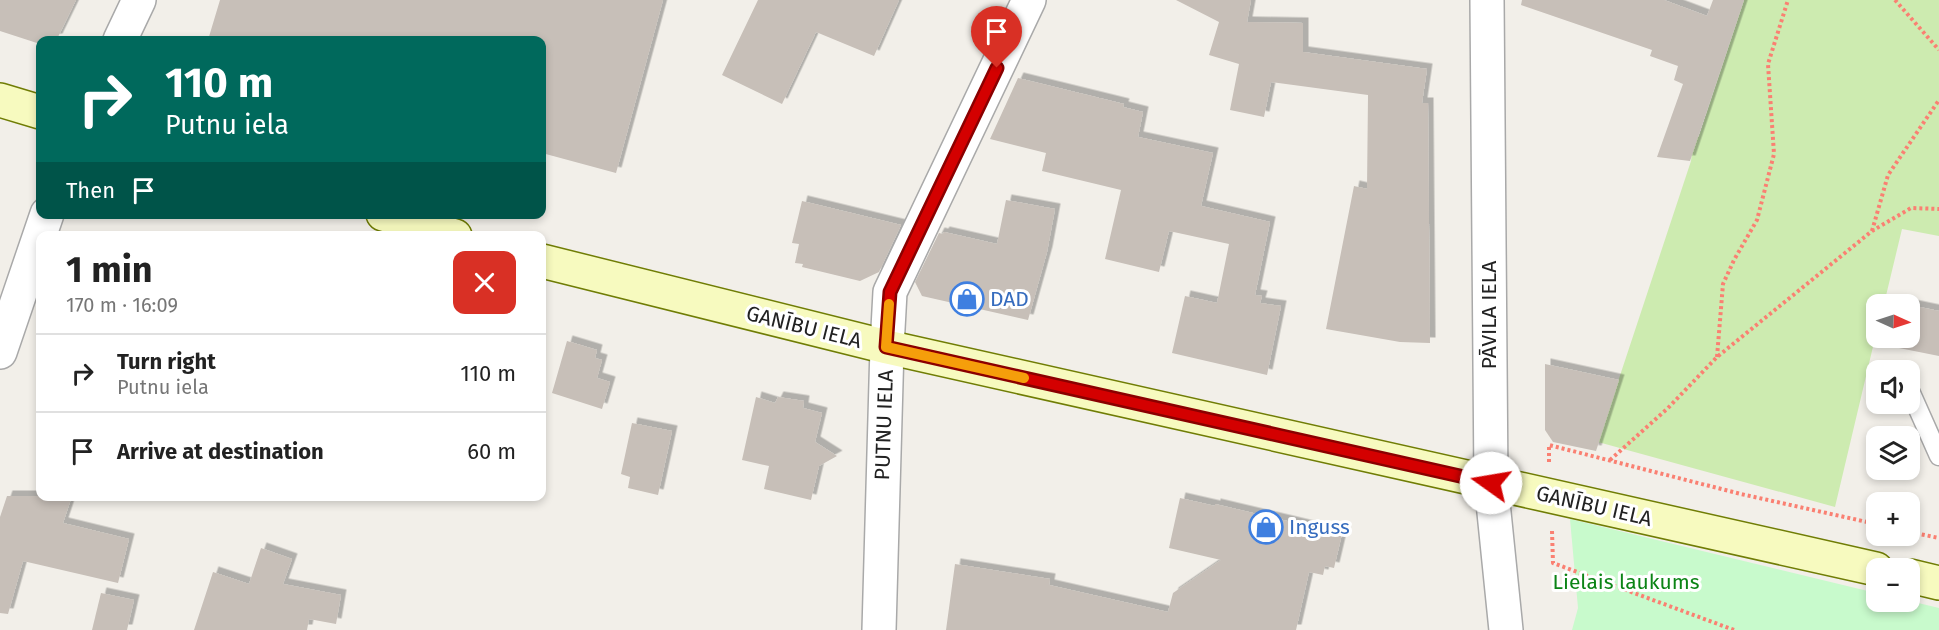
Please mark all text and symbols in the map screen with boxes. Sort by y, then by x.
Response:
pin [971,6,1022,68]
icon: arrive [980,15,1013,48]
text: 110 m [165,58,273,108]
icon: right [66,60,144,138]
text: Putnu iela [165,109,289,141]
icon: arrive [127,174,160,207]
text: Then [66,177,115,204]
text: 1 min [66,248,153,292]
button: close [453,251,516,314]
street label: PĀVILA IELA [1476,261,1502,369]
shop icon: DAD [949,281,985,317]
place label: DAD [990,286,1029,312]
text: 170 m · 16:09 [66,293,178,317]
north arrow [1866,294,1920,348]
map controls [1866,294,1920,612]
street label: GANĪBU IELA [744,300,864,354]
text: Turn right [117,348,216,375]
icon: right [66,357,99,390]
text: 110 m [460,360,516,387]
button: sound [1866,360,1920,414]
street label: PUTNU IELA [869,369,899,481]
text: Putnu iela [117,375,209,399]
button: layers [1866,426,1920,480]
icon: arrive [66,435,99,468]
text: Arrive at destination [117,438,324,465]
text: 60 m [467,438,516,465]
position arrow [1459,451,1523,515]
street label: GANĪBU IELA [1534,480,1654,532]
button: + [1866,492,1920,546]
shop icon: Inguss [1248,509,1284,545]
place label: Inguss [1289,514,1350,540]
button: − [1866,558,1920,612]
park label: Lielais laukums [1553,569,1700,595]

